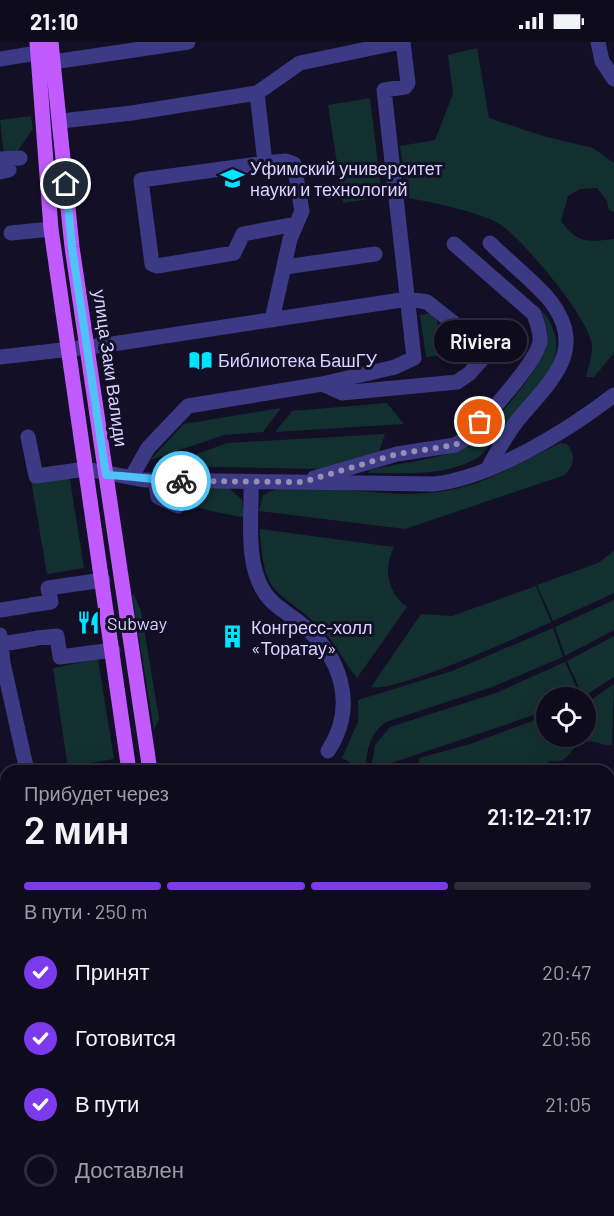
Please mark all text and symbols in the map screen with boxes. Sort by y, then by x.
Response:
text: 21:10 [30,8,78,34]
place label: Уфимский университет науки и технологий [250,157,442,200]
pin [40,158,91,209]
school or university icon: Уфимский университет науки и технологий [219,165,245,191]
icon: home [49,167,82,200]
street label: улица Заки Валиди [89,288,133,448]
callout: Riviera [434,320,526,362]
text: Riviera [450,329,511,353]
library icon: Библиотека БашГУ [187,347,213,373]
place label: Библиотека БашГУ [218,349,377,371]
pin [454,396,505,447]
icon: bag [463,405,496,438]
courier [151,451,211,511]
icon: bike [165,465,198,498]
restaurant icon: Subway [76,610,102,636]
place label: Subway [107,612,167,634]
place label: Конгресс-холл «Торатау» [251,616,373,659]
building icon: Конгресс-холл «Торатау» [220,624,246,650]
map controls [536,687,596,747]
button: locate [536,687,596,747]
text: Прибудет через [24,781,169,805]
text: 21:12–21:17 [487,803,591,829]
text: 2 мин [24,805,130,852]
text: В пути · 250 m [24,899,148,923]
icon: check [24,956,57,989]
text: Принят [75,958,149,984]
text: 20:47 [542,960,591,984]
icon: check [24,1022,57,1055]
text: Готовится [75,1024,176,1050]
text: 20:56 [542,1026,591,1050]
icon: check [24,1088,57,1121]
text: В пути [75,1090,139,1116]
text: 21:05 [545,1092,591,1116]
text: Доставлен [75,1156,184,1182]

